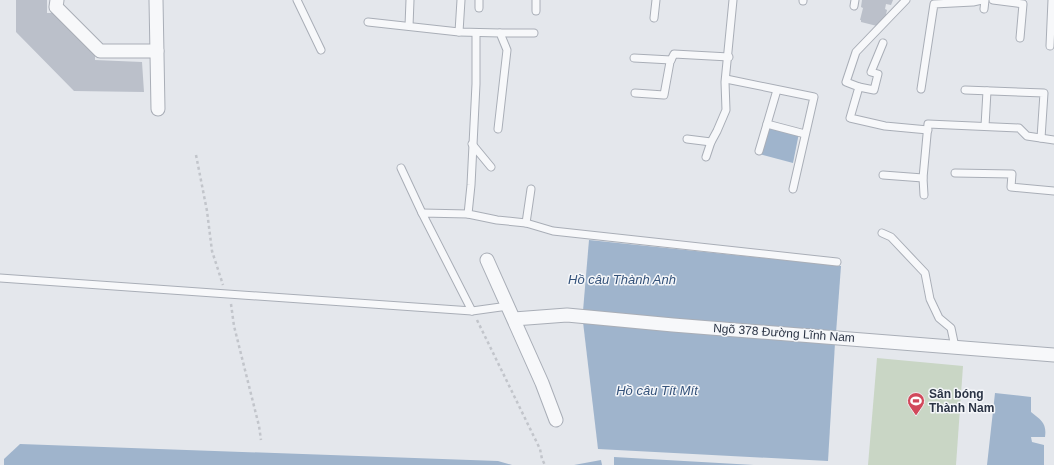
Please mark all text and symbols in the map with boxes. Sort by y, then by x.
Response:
water label: Hồ câu Thành Anh [568,272,676,287]
street label: Ngõ 378 Đường Lĩnh Nam [713,321,855,345]
water label: Hồ câu Tít Mít [616,383,699,398]
place label: Sân bóng Thành Nam [929,387,994,415]
sports icon: Sân bóng Thành Nam [906,391,926,416]

